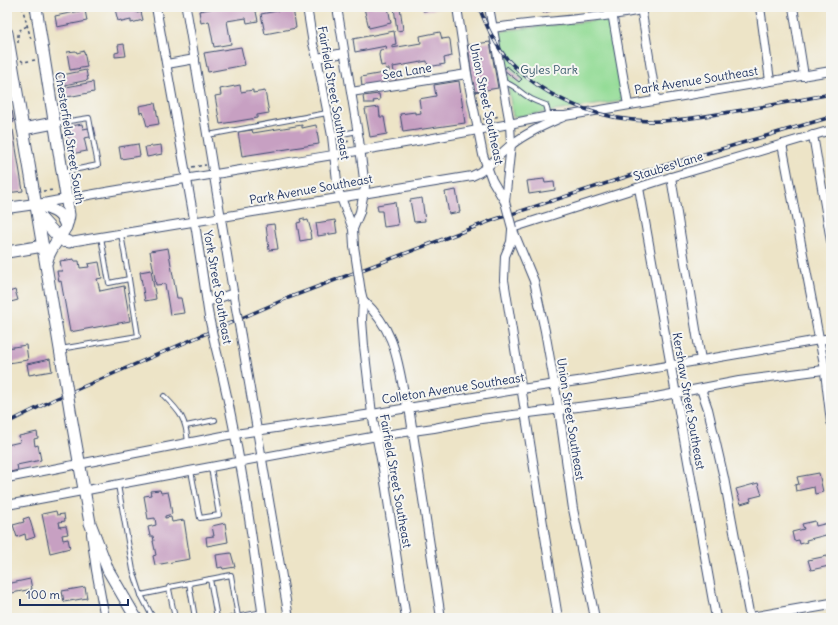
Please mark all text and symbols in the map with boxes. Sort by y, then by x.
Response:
street label: Fairfield Street Southeast [315,25,353,161]
street label: Union Street Southeast [467,42,507,166]
street label: Sea Lane [381,60,433,82]
park label: Gyles Park [520,62,578,77]
street label: Park Avenue Southeast [633,63,759,97]
street label: Chesterfield Street South [52,71,88,205]
street label: Staubes Lane [631,148,705,184]
street label: Park Avenue Southeast [248,171,374,207]
street label: York Street Southeast [201,229,235,345]
street label: Kershaw Street Southeast [670,331,708,471]
street label: Union Street Southeast [554,357,588,481]
street label: Colleton Avenue Southeast [381,369,525,407]
street label: Fairfield Street Southeast [377,413,415,549]
scale bar [20,581,128,607]
text: 100 m [26,587,60,602]

